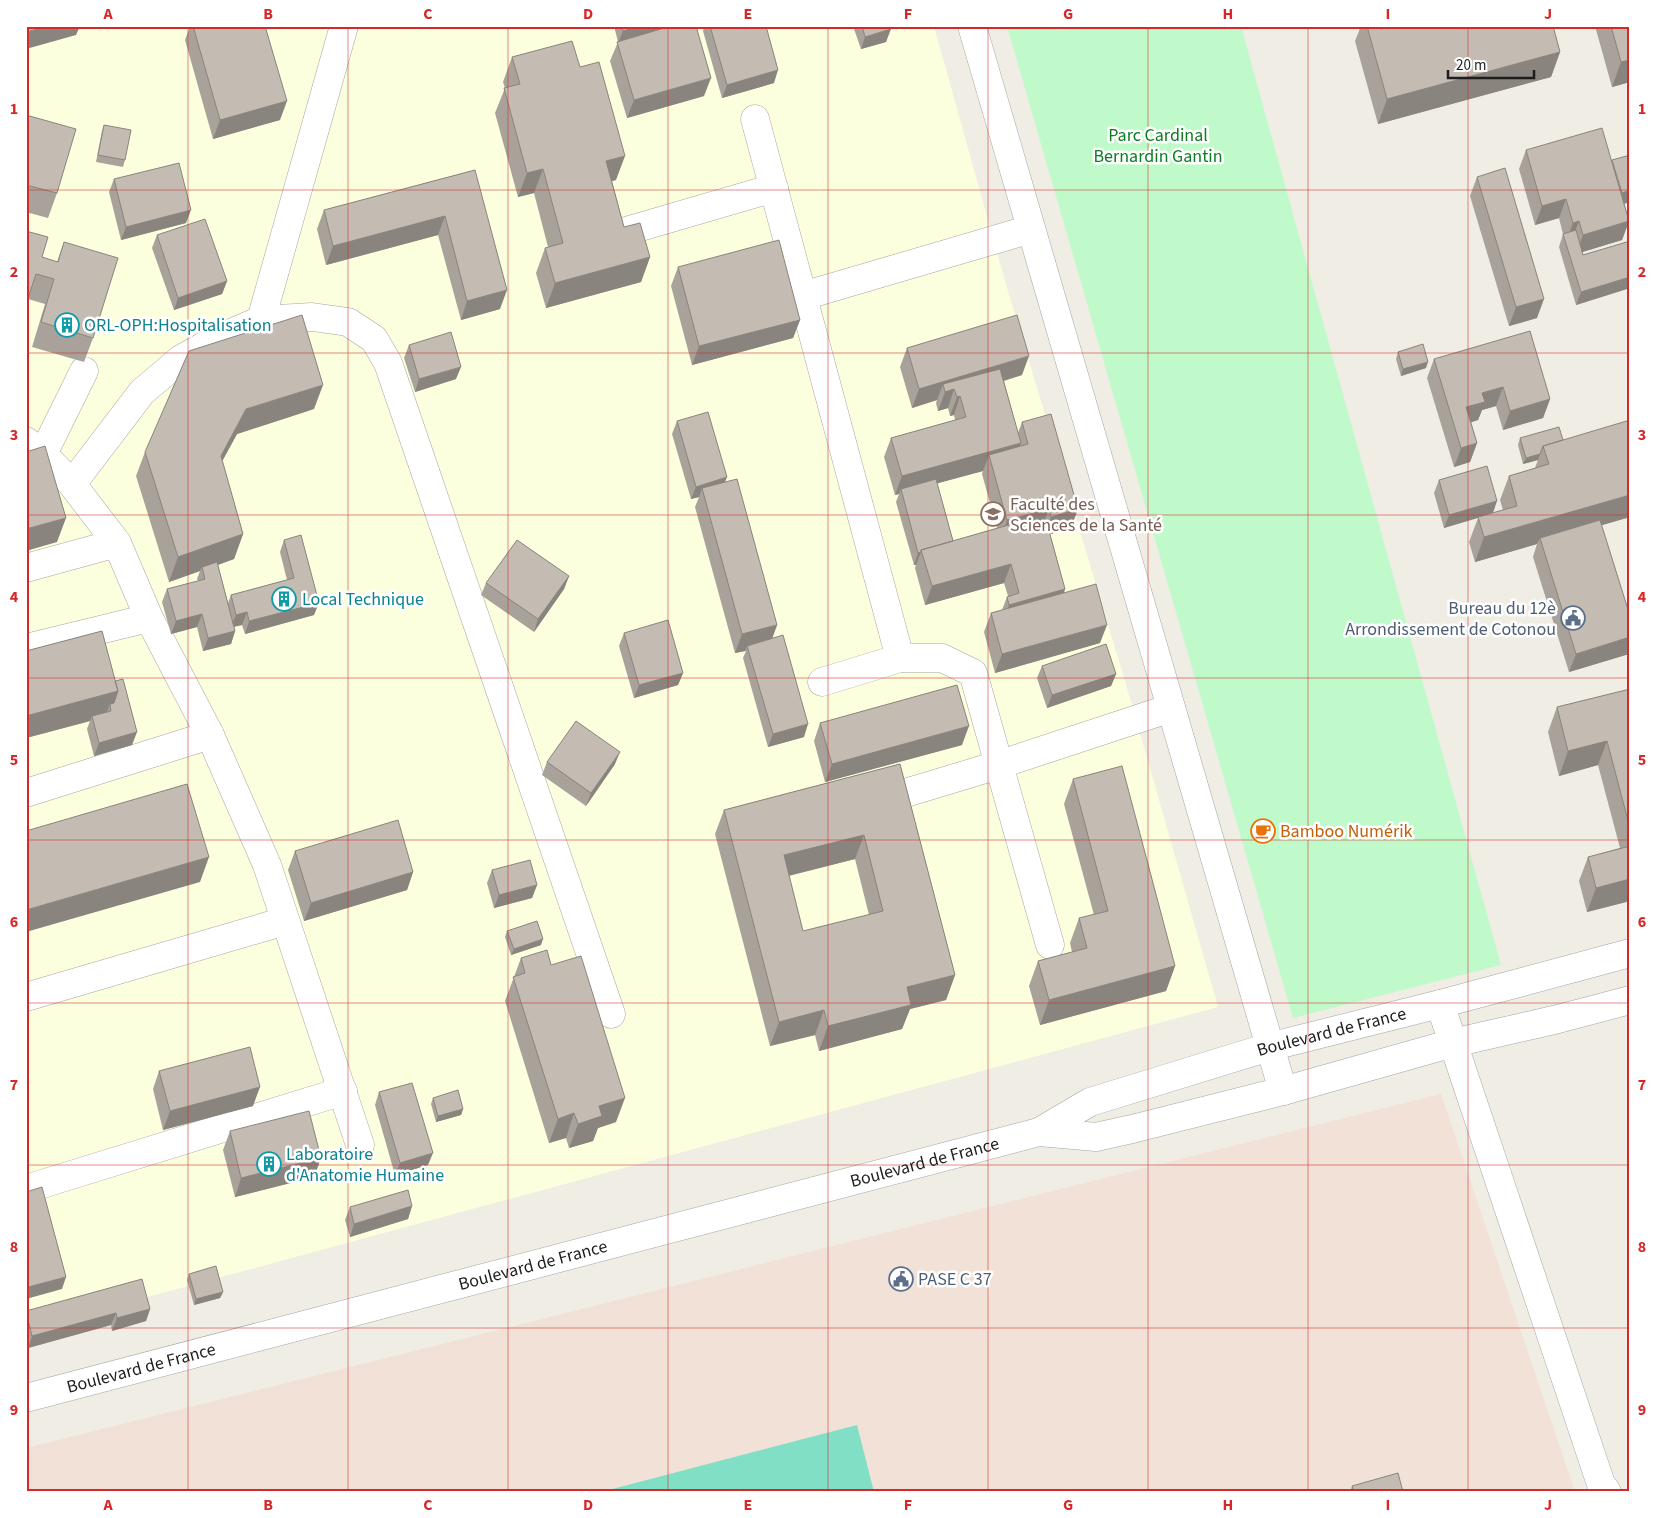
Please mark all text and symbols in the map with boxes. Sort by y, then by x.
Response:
text: A [102,3,113,25]
text: B [263,3,273,25]
text: C [423,3,433,25]
text: D [583,3,593,25]
text: E [744,3,752,25]
text: F [904,3,912,25]
text: G [1063,3,1073,25]
text: H [1223,3,1233,25]
text: I [1386,3,1390,25]
text: J [1544,3,1552,25]
scale bar [1448,48,1535,80]
text: 20 m [1456,55,1486,76]
text: 1 [10,98,18,120]
text: 1 [1638,98,1646,120]
park label: Parc Cardinal Bernardin Gantin [1094,123,1223,169]
text: 2 [10,261,18,283]
text: 2 [1638,261,1646,283]
building icon: ORL-OPH:Hospitalisation [54,312,80,338]
place label: ORL-OPH:Hospitalisation [84,313,272,338]
text: 3 [10,424,18,446]
text: 3 [1638,424,1646,446]
place label: Faculté des Sciences de la Santé [1010,492,1162,538]
school or university icon: Faculté des Sciences de la Santé [980,501,1006,527]
text: 4 [10,586,19,608]
building icon: Local Technique [271,586,297,612]
text: 4 [1638,586,1647,608]
place label: Local Technique [302,587,424,612]
place label: Bureau du 12è Arrondissement de Cotonou [1345,596,1556,642]
public building icon: Bureau du 12è Arrondissement de Cotonou [1560,605,1586,631]
text: 5 [10,749,18,771]
text: 5 [1638,749,1646,771]
cafe icon: Bamboo Numérik [1250,818,1276,844]
place label: Bamboo Numérik [1280,819,1413,844]
text: 6 [10,911,18,933]
text: 6 [1638,911,1646,933]
street label: Boulevard de France [1253,1001,1409,1063]
text: 7 [10,1074,18,1096]
text: 7 [1638,1074,1646,1096]
street label: Boulevard de France [847,1130,1002,1194]
place label: Laboratoire d'Anatomie Humaine [286,1142,444,1188]
building icon: Laboratoire d'Anatomie Humaine [256,1151,282,1177]
street label: Boulevard de France [456,1233,610,1296]
text: 8 [10,1236,18,1258]
text: 8 [1638,1236,1646,1258]
public building icon: PASE C 37 [888,1266,914,1292]
place label: PASE C 37 [918,1267,992,1292]
street label: Boulevard de France [64,1336,218,1399]
text: 9 [10,1399,18,1421]
text: 9 [1638,1399,1646,1421]
text: A [102,1494,113,1516]
text: B [263,1494,273,1516]
text: C [423,1494,433,1516]
text: D [583,1494,593,1516]
text: E [744,1494,752,1516]
text: F [904,1494,912,1516]
text: G [1063,1494,1073,1516]
text: H [1223,1494,1233,1516]
text: I [1386,1494,1390,1516]
text: J [1544,1494,1552,1516]

